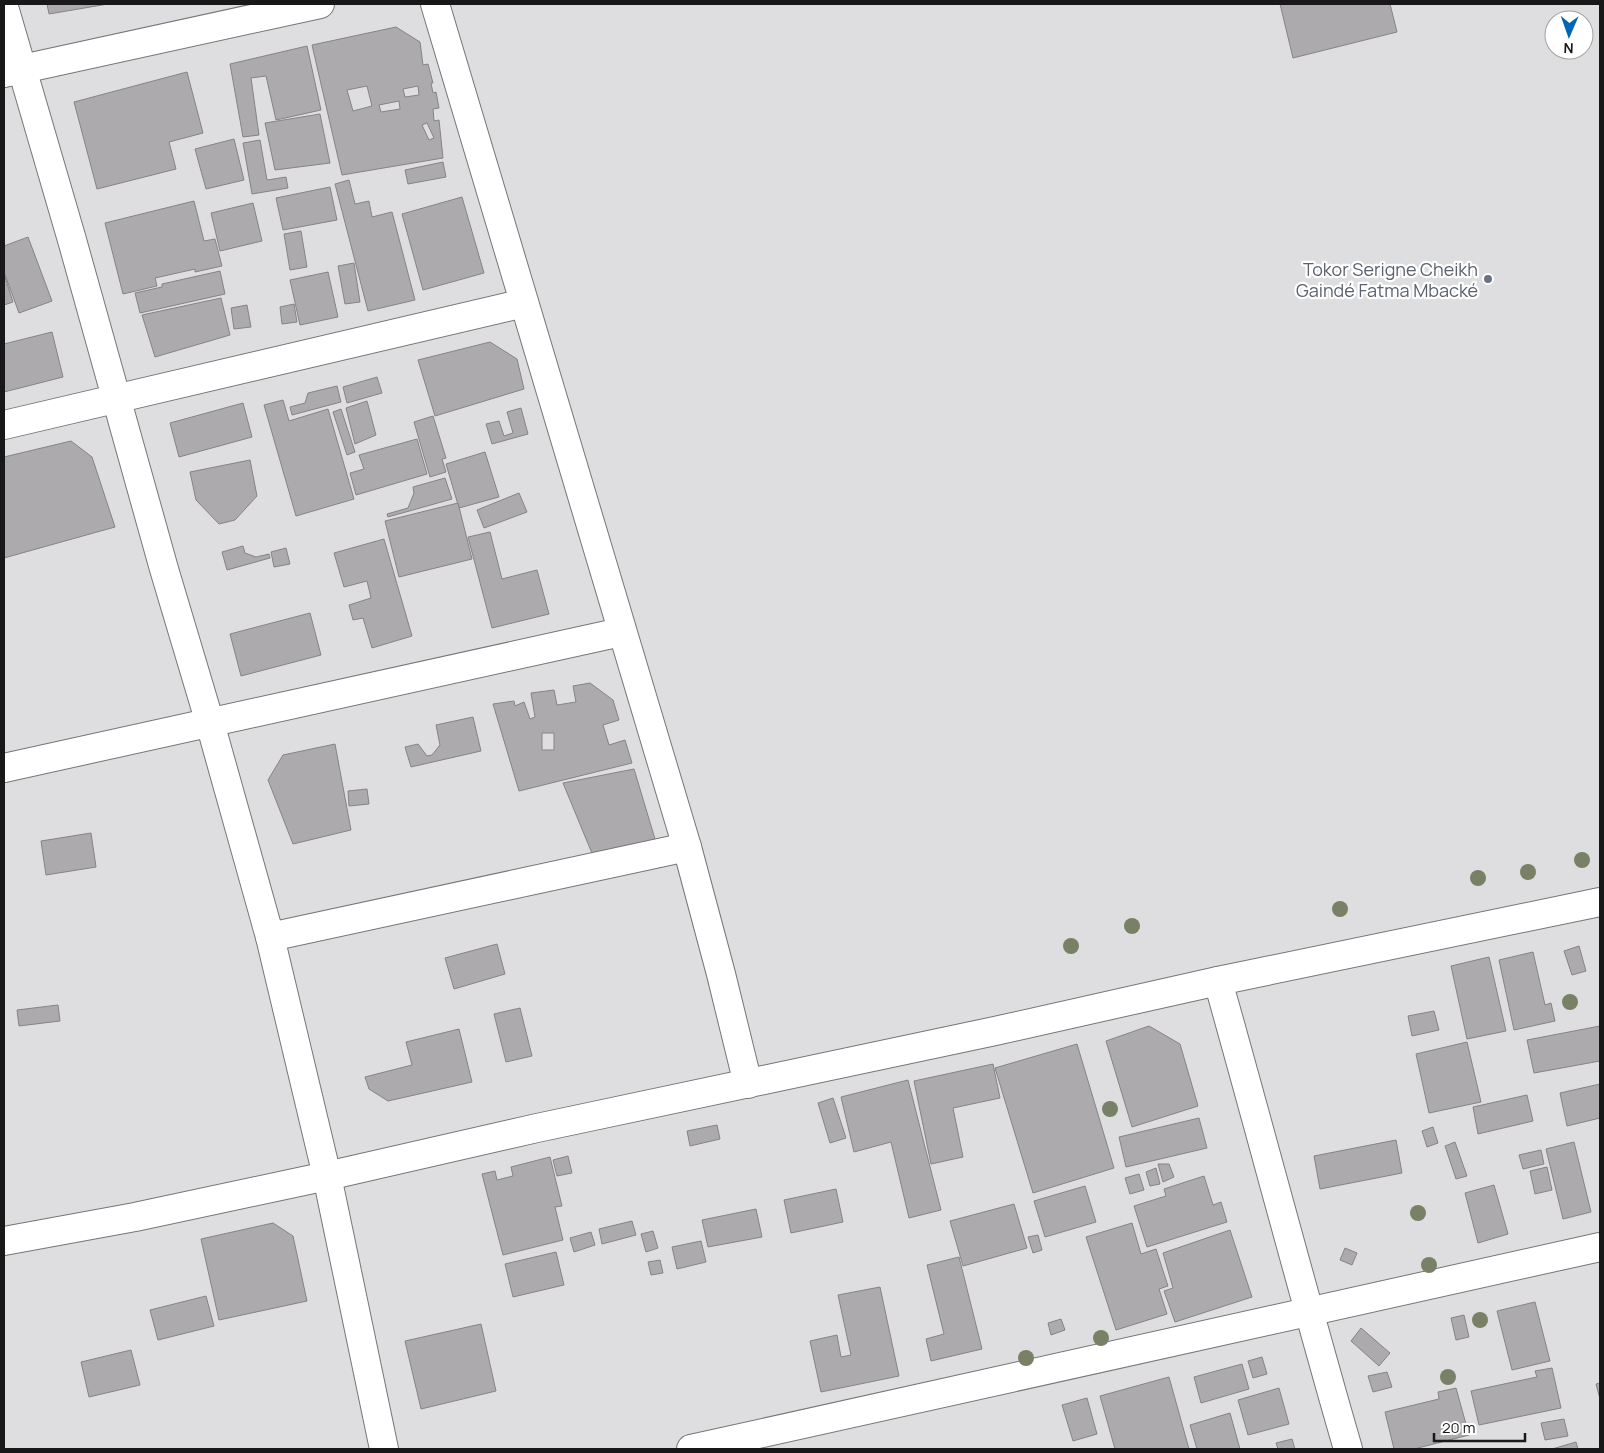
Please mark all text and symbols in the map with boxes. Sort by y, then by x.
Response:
north arrow [1544,10,1594,60]
text: N [1563,39,1574,58]
place label: Tokor Serigne Cheikh Gaindé Fatma Mbacké [1296,257,1478,302]
marker: Tokor Serigne Cheikh Gaindé Fatma Mbacké [1482,273,1494,285]
scale bar [1434,1410,1525,1442]
text: 20 m [1442,1417,1475,1438]

